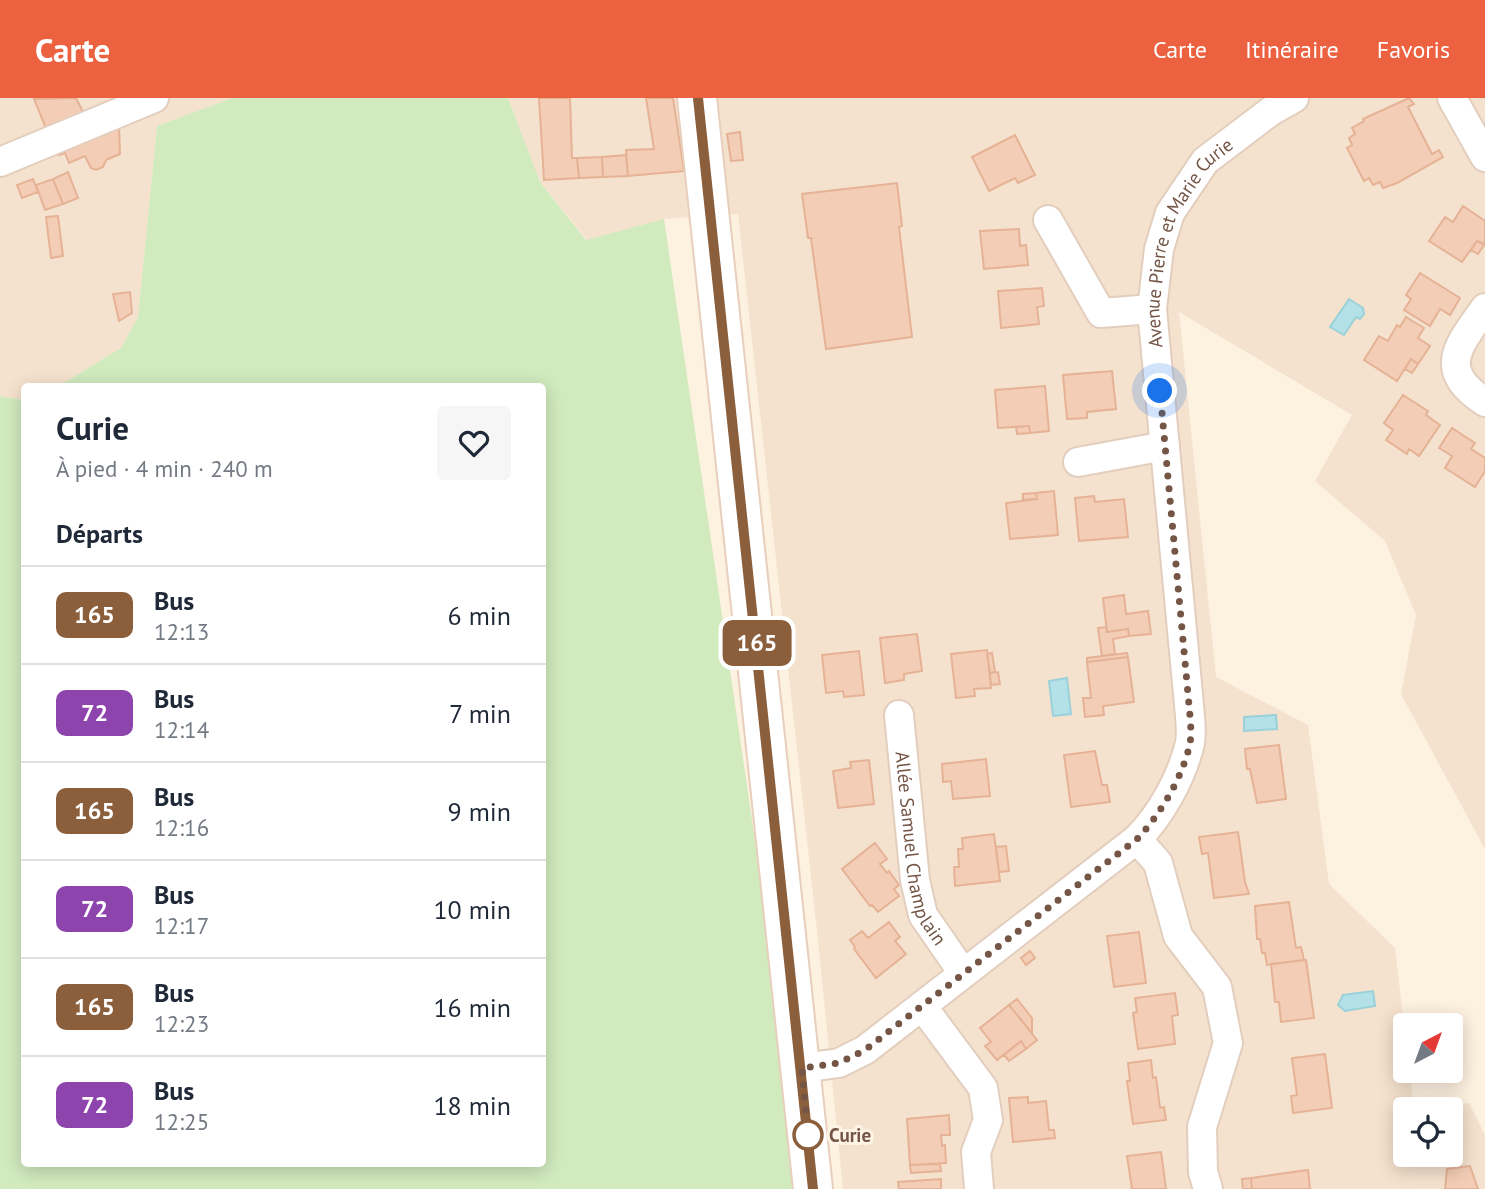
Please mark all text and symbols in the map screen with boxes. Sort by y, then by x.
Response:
text: Carte [35,28,110,71]
text: Carte [1153,34,1207,65]
text: Itinéraire [1245,34,1339,65]
text: Favoris [1377,34,1450,65]
street label: Avenue Pierre et Marie Curie [1140,132,1237,349]
your location [1142,373,1177,408]
text: Curie [56,406,129,449]
button: heart [437,406,511,480]
text: À pied · 4 min · 240 m [56,454,273,483]
text: Départs [56,517,143,550]
text: Bus [154,584,194,617]
text: 165 [74,599,115,630]
text: 6 min [448,599,511,632]
text: 12:13 [154,617,209,646]
line badge: 165 [717,620,797,666]
text: 165 [737,627,777,658]
text: Bus [154,682,194,715]
text: 72 [81,697,108,728]
text: 7 min [449,697,511,730]
text: 12:14 [154,715,209,744]
street label: Allée Samuel Champlain [891,750,952,950]
text: Bus [154,780,194,813]
text: 165 [74,795,115,826]
text: 9 min [448,795,511,828]
text: 12:16 [154,813,209,842]
text: Bus [154,878,194,911]
text: 72 [81,893,108,924]
text: 10 min [433,893,511,926]
text: 12:17 [154,911,209,940]
text: Bus [154,976,194,1009]
text: 165 [74,991,115,1022]
text: 16 min [433,991,511,1024]
text: 12:23 [154,1009,209,1038]
north arrow [1393,1013,1463,1083]
map controls [1393,1013,1463,1167]
text: Bus [154,1074,194,1107]
text: 72 [81,1089,108,1120]
text: 18 min [433,1089,511,1122]
button: locate [1393,1097,1463,1167]
text: 12:25 [154,1107,209,1136]
marker: Curie [793,1120,823,1150]
place label: Curie [829,1123,871,1147]

